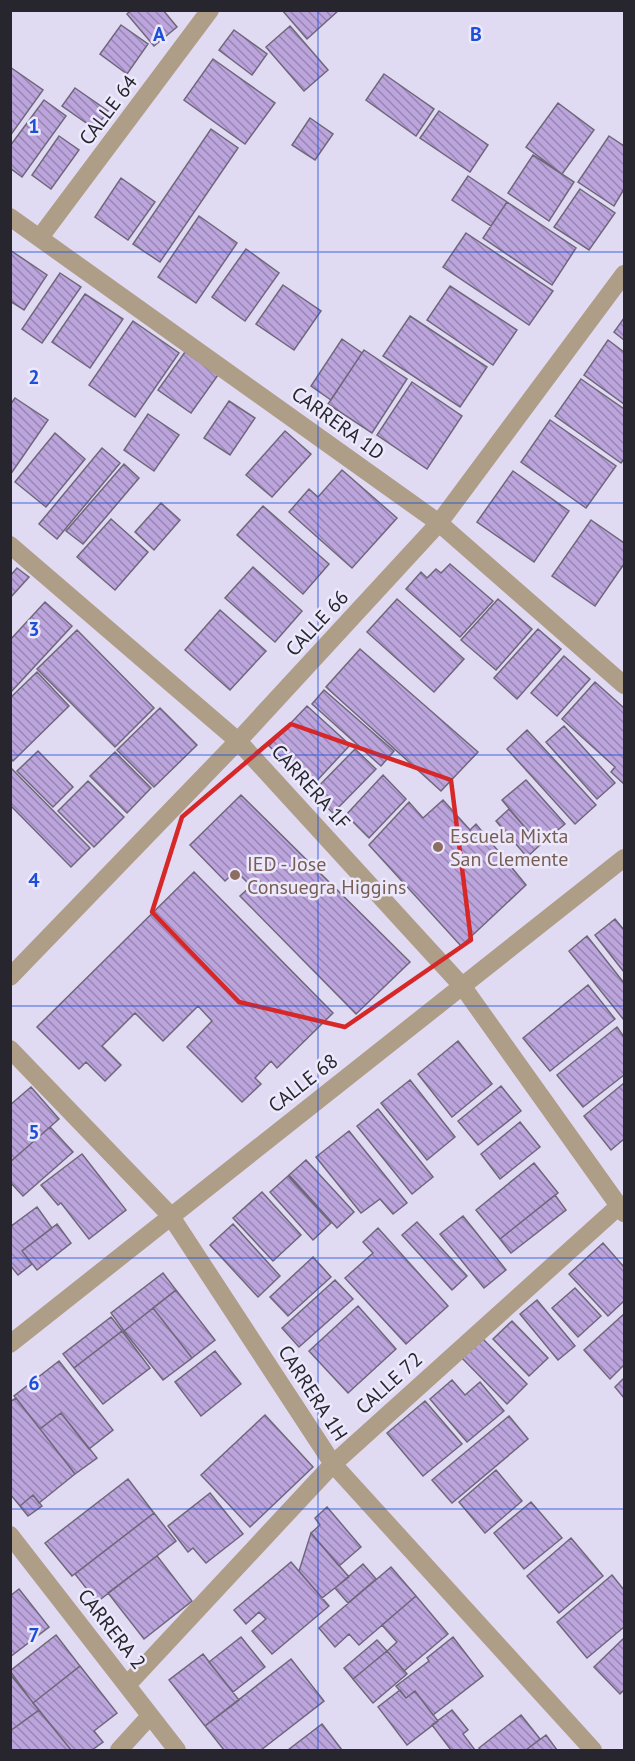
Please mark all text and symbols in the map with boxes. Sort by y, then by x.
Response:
text: A [153,21,166,47]
text: B [470,21,482,47]
street label: CALLE 64 [73,70,143,150]
text: 1 [28,113,40,139]
text: 2 [28,364,40,390]
street label: CARRERA 1D [286,381,390,465]
street label: CALLE 66 [280,584,354,662]
text: 3 [28,616,40,642]
street label: CARRERA 1F [266,739,356,835]
place label: Escuela Mixta San Clemente [450,823,568,872]
marker: Escuela Mixta San Clemente [431,840,445,854]
place label: IED - Jose Consuegra Higgins [247,851,406,900]
text: 4 [28,867,40,893]
marker: IED - Jose Consuegra Higgins [228,868,242,882]
street label: CALLE 68 [263,1048,343,1118]
text: 5 [28,1119,40,1145]
street label: CARRERA 1H [272,1340,354,1446]
street label: CALLE 72 [350,1346,428,1420]
text: 6 [28,1370,40,1396]
street label: CARRERA 2 [72,1583,152,1675]
text: 7 [28,1622,40,1648]

